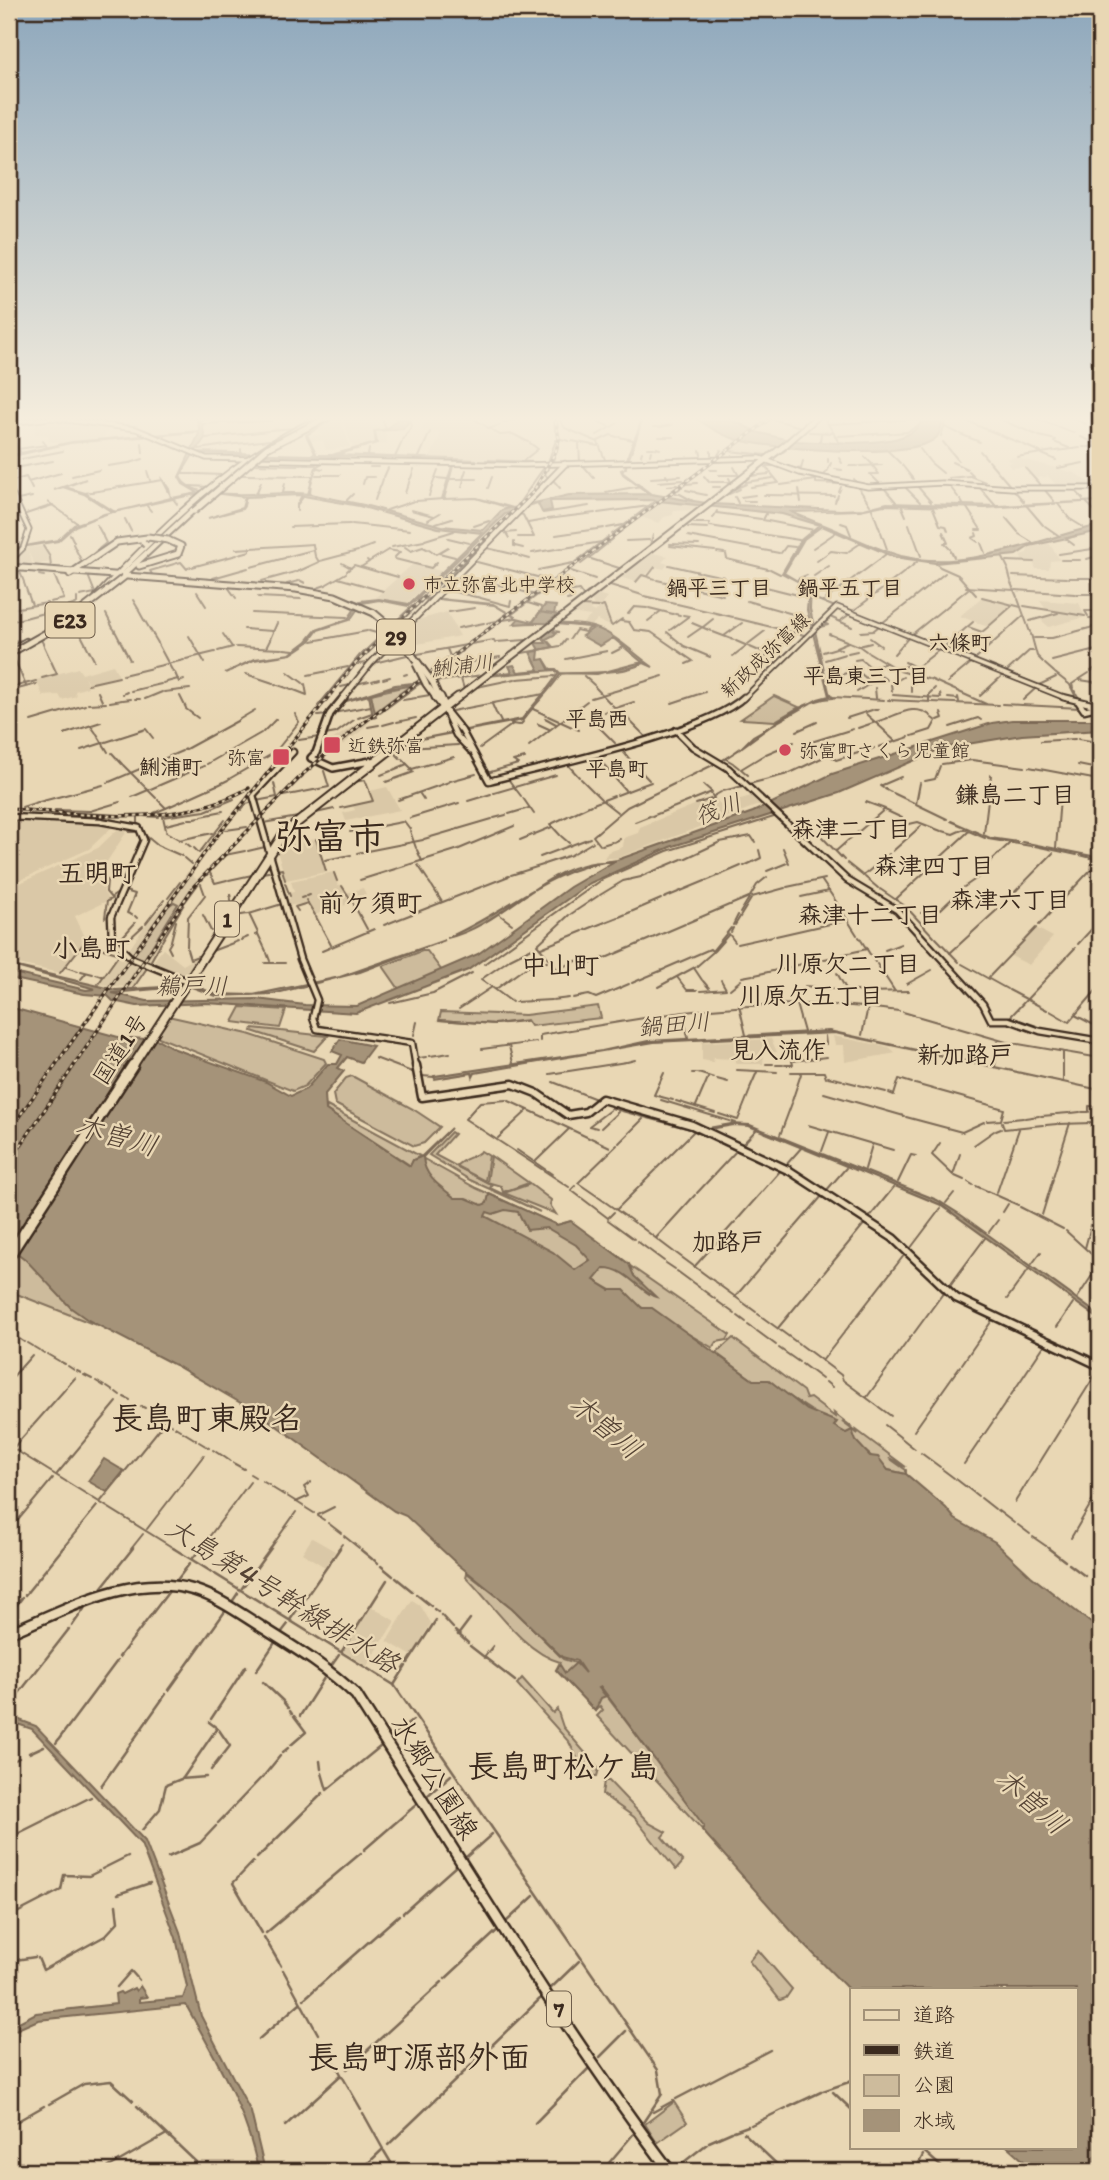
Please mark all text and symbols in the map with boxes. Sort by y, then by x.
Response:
place label: 市立弥富北中学校 [423,573,575,596]
district label: 鍋平三丁目 [667,575,772,600]
district label: 鍋平五丁目 [798,575,903,600]
marker: 市立弥富北中学校 [401,576,417,592]
road number: E23 [46,602,94,638]
street label: 新政成弥富線 [715,608,815,702]
road number: 29 [377,620,415,654]
district label: 六條町 [929,630,992,655]
water label: 鯏浦川 [429,649,495,681]
district label: 平島東三丁目 [803,663,929,688]
district label: 平島西 [566,706,629,731]
place label: 近鉄弥富 [348,734,424,757]
marker: 近鉄弥富 [322,735,342,755]
place label: 弥富町さくら児童館 [799,739,970,762]
marker: 弥富町さくら児童館 [777,742,793,758]
place label: 弥富 [227,746,265,769]
marker: 弥富 [271,747,291,767]
district label: 鯏浦町 [140,754,203,779]
district label: 平島町 [586,756,649,781]
district label: 鎌島二丁目 [955,780,1075,809]
water label: 筏川 [690,787,746,831]
district label: 弥富市 [275,814,386,858]
district label: 森津二丁目 [791,814,911,843]
district label: 森津四丁目 [874,851,994,880]
district label: 五明町 [58,857,136,889]
district label: 森津六丁目 [950,885,1070,914]
district label: 前ケ須町 [318,887,422,919]
district label: 森津十二丁目 [798,900,942,929]
road number: 1 [215,902,239,936]
district label: 小島町 [52,932,130,964]
district label: 中山町 [521,949,599,981]
district label: 川原欠二丁目 [776,949,920,978]
water label: 鵜戸川 [156,971,228,1000]
district label: 川原欠五丁目 [739,981,883,1010]
water label: 鍋田川 [637,1006,711,1042]
street label: 国道1号 [87,1008,153,1090]
district label: 見入流作 [730,1035,826,1064]
district label: 新加路戸 [917,1040,1013,1069]
water label: 木曽川 [72,1107,162,1163]
district label: 加路戸 [692,1227,764,1256]
water label: 木曽川 [563,1386,649,1466]
district label: 長島町東殿名 [111,1399,303,1437]
water label: 大島第4号幹線排水路 [160,1509,408,1682]
street label: 水郷公園線 [383,1709,487,1845]
district label: 長島町松ケ島 [467,1747,659,1785]
water label: 木曽川 [989,1761,1075,1841]
legend [850,1988,1078,2148]
road number: 7 [547,1992,571,2026]
text: 道路 [913,2002,955,2027]
district label: 長島町源部外面 [307,2038,531,2076]
text: 鉄道 [913,2038,955,2063]
text: 公園 [913,2072,955,2097]
text: 水域 [913,2108,955,2133]

